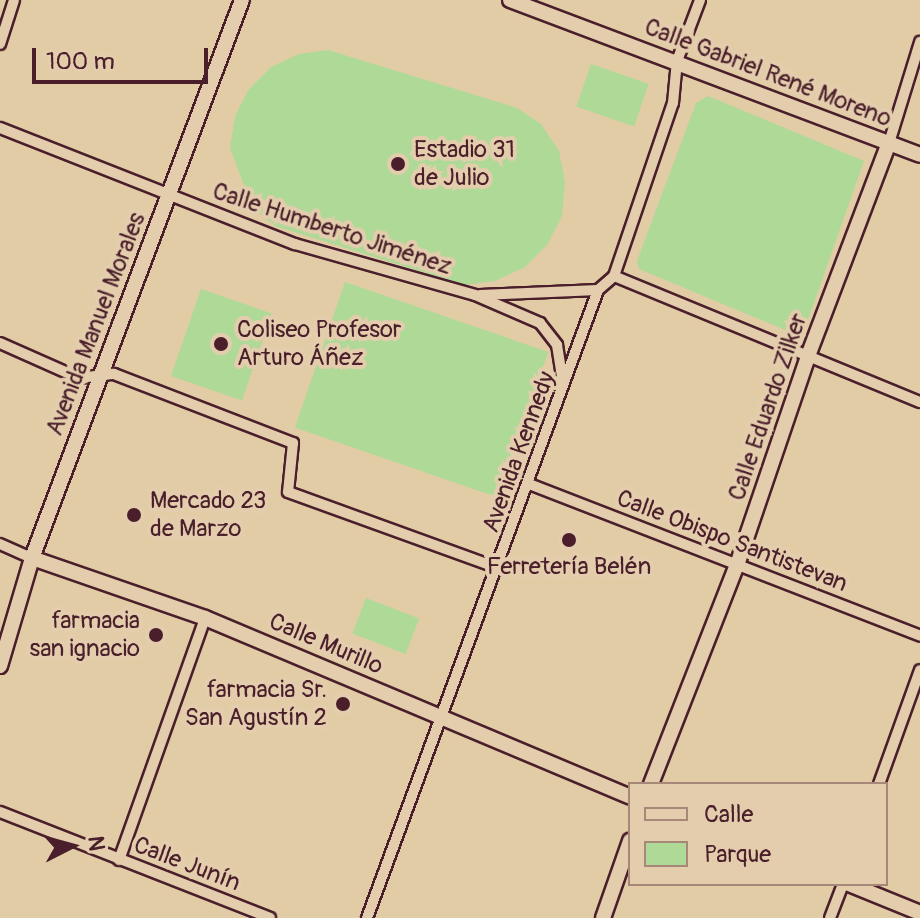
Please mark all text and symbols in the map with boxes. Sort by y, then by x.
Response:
street label: Calle Gabriel René Moreno [640,13,896,133]
scale bar [36,32,212,82]
text: 100 m [46,47,115,76]
place label: Estadio 31 de Julio [414,136,515,192]
marker: Estadio 31 de Julio [389,155,407,173]
street label: Calle Humberto Jiménez [209,177,455,281]
street label: Avenida Manuel Morales [40,208,152,440]
street label: Calle Eduardo Zilker [722,310,814,504]
place label: Coliseo Profesor Arturo Áñez [237,316,401,372]
marker: Coliseo Profesor Arturo Áñez [212,335,230,353]
street label: Avenida Kennedy [477,368,561,536]
street label: Calle Obispo Santistevan [613,484,851,598]
place label: Mercado 23 de Marzo [150,487,266,543]
marker: Mercado 23 de Marzo [125,506,143,524]
marker: Ferretería Belén [560,531,578,549]
place label: Ferretería Belén [487,553,651,581]
place label: farmacia san ignacio [30,607,140,663]
street label: Calle Murillo [265,607,387,681]
marker: farmacia san ignacio [147,626,165,644]
place label: farmacia Sr. San Agustín 2 [185,676,327,732]
marker: farmacia Sr. San Agustín 2 [334,695,352,713]
legend [628,782,888,886]
text: Calle [704,800,753,829]
north arrow [32,806,112,886]
street label: Calle Junín [130,831,244,897]
text: N [81,835,111,852]
text: Parque [704,840,771,869]

